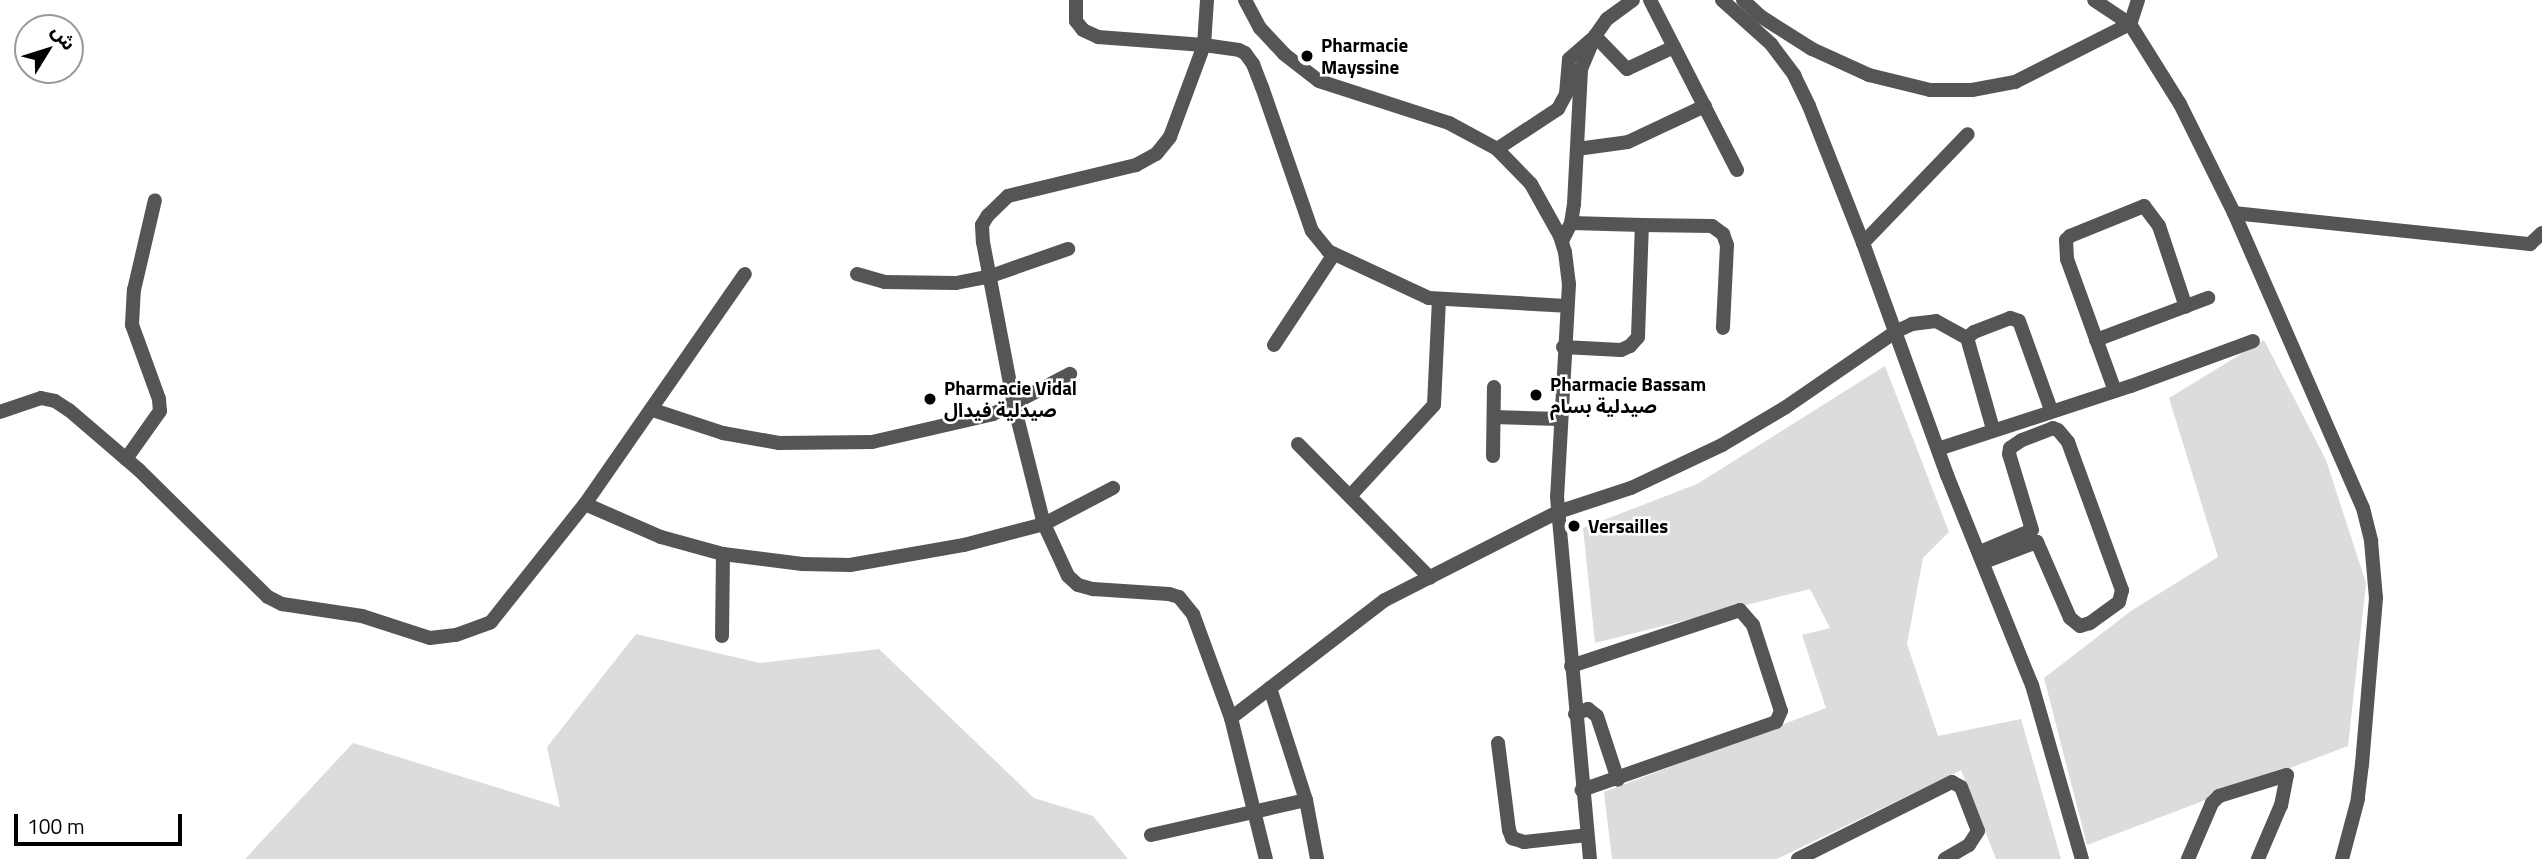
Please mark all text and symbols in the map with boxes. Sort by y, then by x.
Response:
north arrow [14,14,84,84]
text: ش [45,18,84,56]
place label: Pharmacie Mayssine [1321,34,1408,78]
marker: Pharmacie Mayssine [1299,48,1315,64]
place label: Pharmacie Bassam صيدلية بسام [1550,373,1706,417]
place label: Pharmacie Vidal صيدلية فيدال [944,377,1077,421]
marker: Pharmacie Bassam صيدلية بسام [1528,387,1544,403]
marker: Pharmacie Vidal صيدلية فيدال [922,391,938,407]
place label: Versailles [1588,515,1668,537]
marker: Versailles [1566,518,1582,534]
scale bar [18,800,186,844]
text: 100 m [27,810,84,842]

